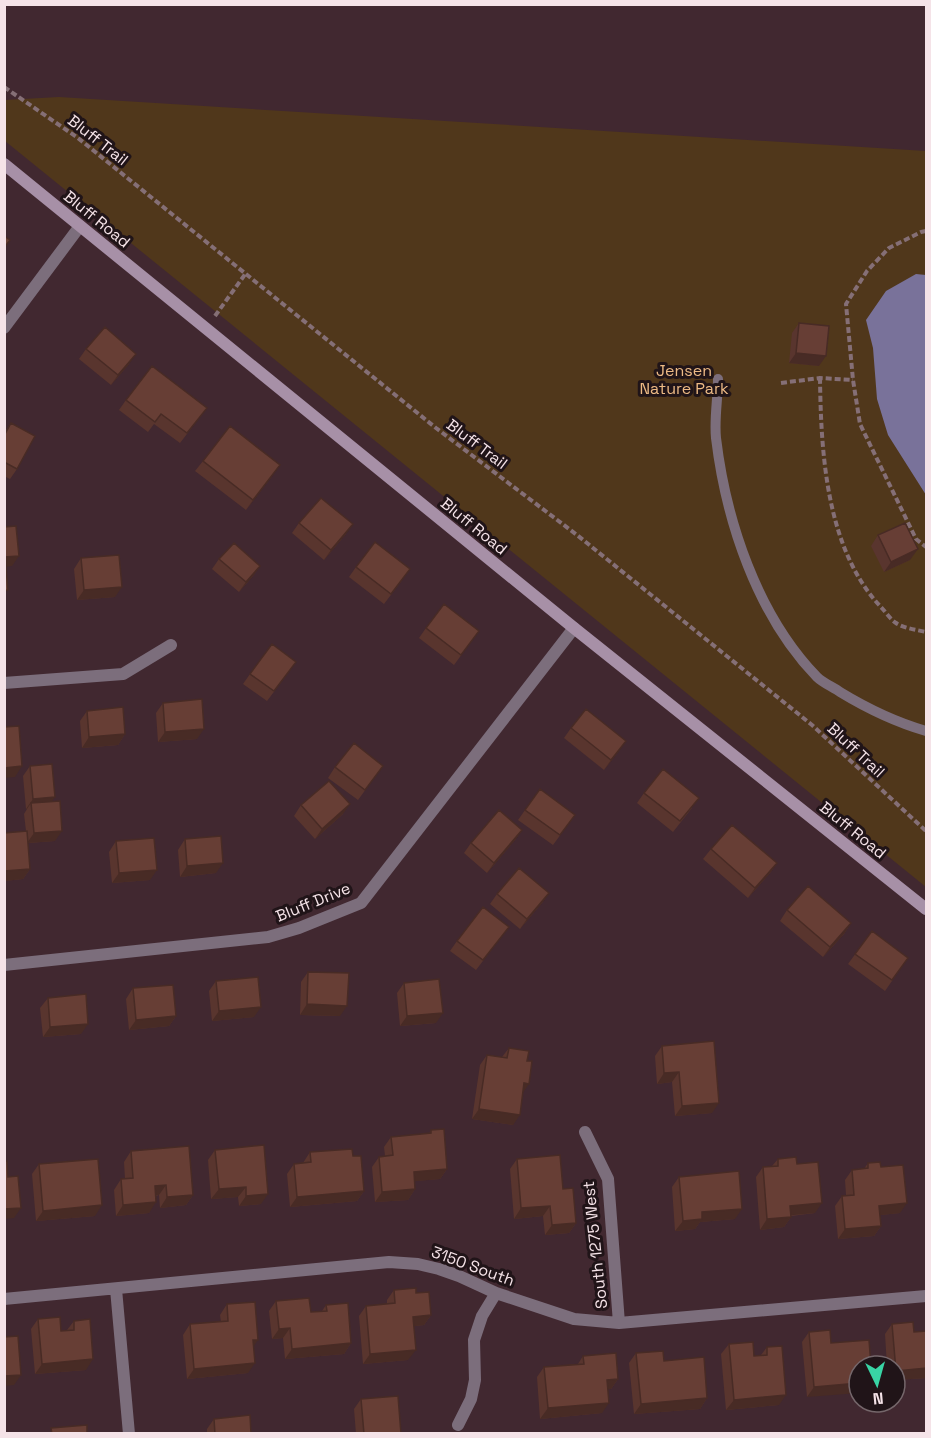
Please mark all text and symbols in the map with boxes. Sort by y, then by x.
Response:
street label: Bluff Trail [63,110,133,170]
street label: Bluff Road [59,186,135,252]
park label: Jensen Nature Park [639,360,729,399]
street label: Bluff Trail [442,414,512,474]
street label: Bluff Road [436,493,512,559]
street label: Bluff Trail [823,718,889,782]
street label: Bluff Road [815,797,891,863]
street label: Bluff Drive [272,877,354,927]
street label: South 1275 West [578,1180,612,1310]
street label: 3150 South [429,1241,517,1291]
north arrow [847,1354,907,1414]
text: N [872,1388,885,1409]

